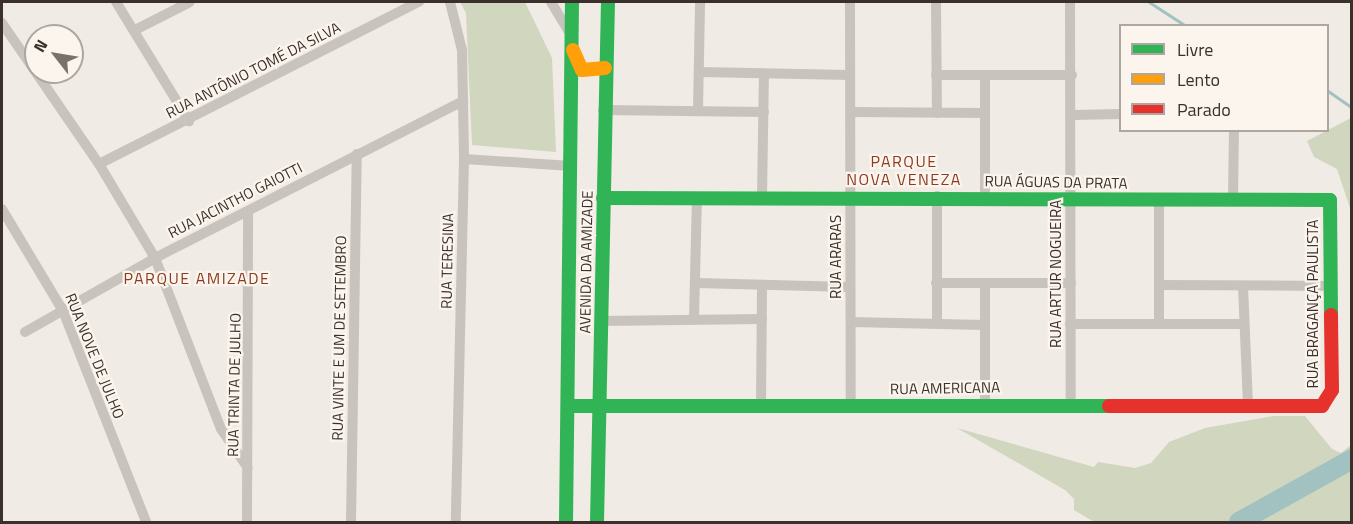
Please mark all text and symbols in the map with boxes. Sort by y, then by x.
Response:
street label: RUA ANTÔNIO TOMÉ DA SILVA [163,18,343,122]
north arrow [24,24,84,84]
legend [1119,24,1329,132]
text: N [27,35,53,57]
text: Livre [1177,36,1213,63]
text: Lento [1177,66,1220,93]
text: Parado [1177,96,1231,123]
district label: PARQUE NOVA VENEZA [846,151,962,189]
street label: RUA JACINTHO GAIOTTI [165,158,305,242]
street label: RUA ÁGUAS DA PRATA [984,172,1128,192]
street label: AVENIDA DA AMIZADE [576,190,596,334]
street label: RUA ARTUR NOGUEIRA [1047,200,1065,348]
street label: RUA TERESINA [437,213,457,309]
street label: RUA ARARAS [827,215,845,299]
street label: RUA BRAGANÇA PAULISTA [1304,220,1322,388]
street label: RUA VINTE E UM DE SETEMBRO [328,235,350,441]
district label: PARQUE AMIZADE [124,268,270,288]
street label: RUA NOVE DE JULHO [62,291,128,421]
street label: RUA TRINTA DE JULHO [224,313,244,457]
street label: RUA AMERICANA [890,378,1000,398]

